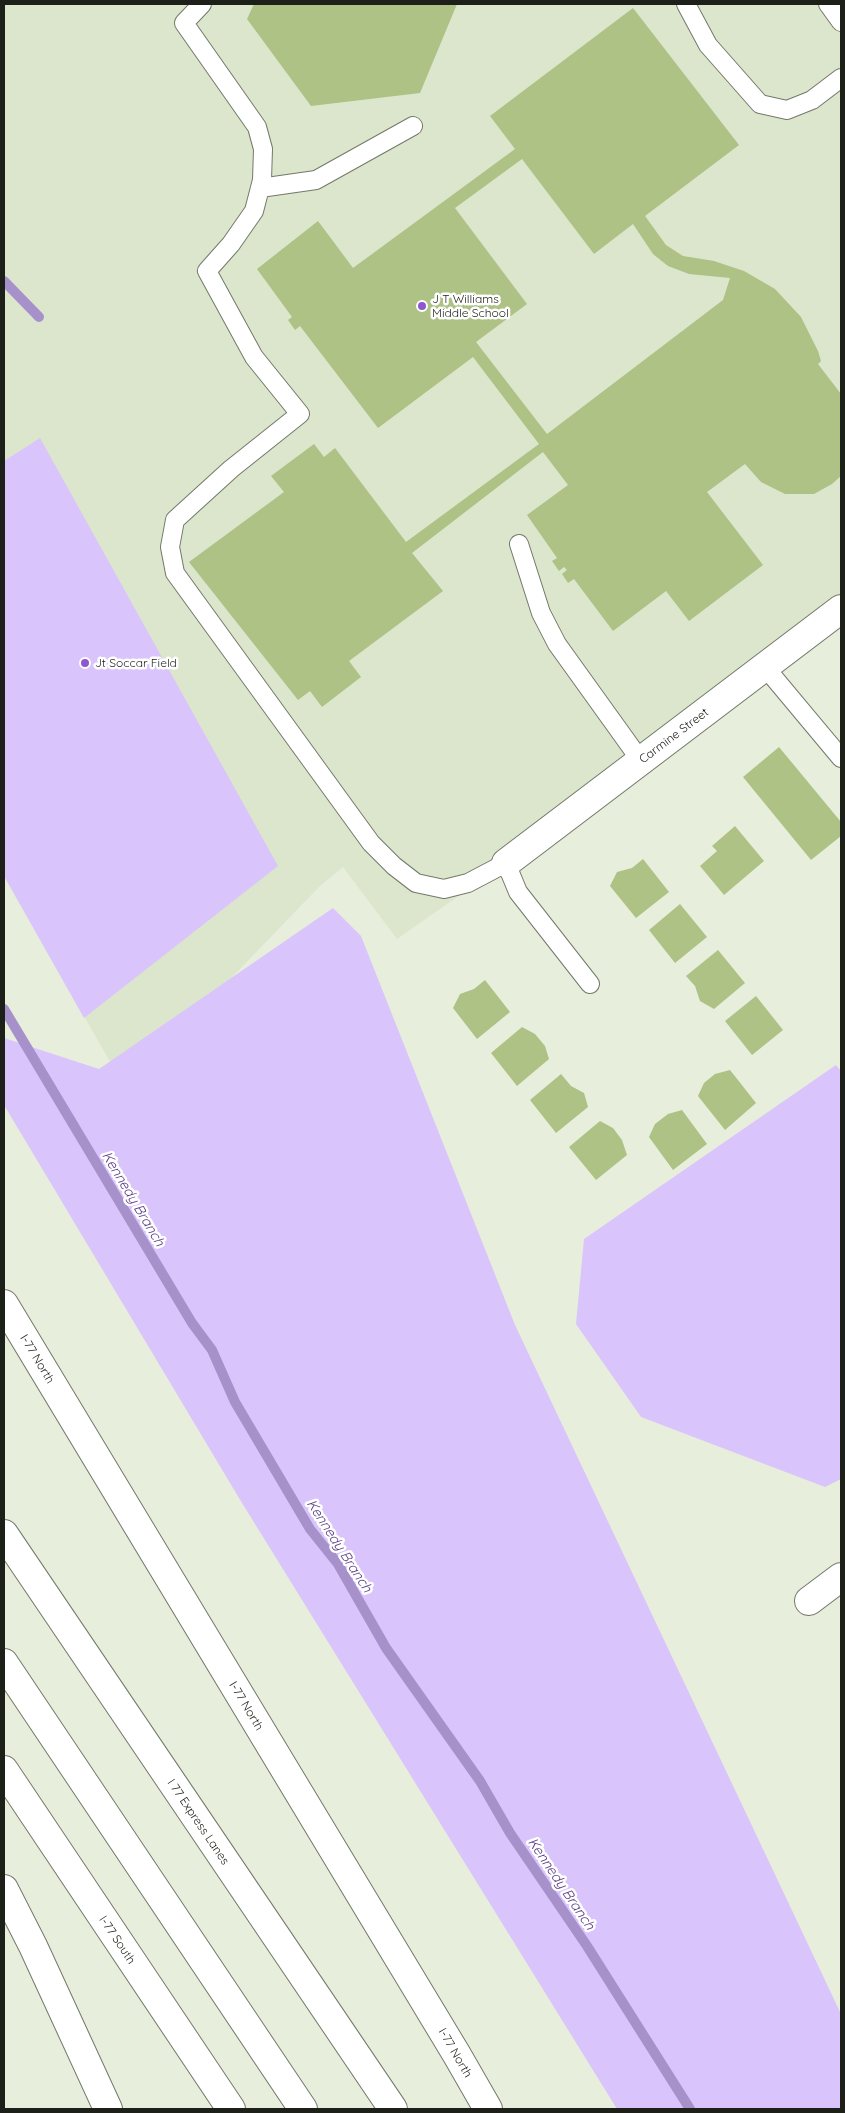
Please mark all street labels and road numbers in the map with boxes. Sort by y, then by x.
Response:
street label: Carmine Street [637,705,711,767]
street label: I-77 North [17,1332,57,1386]
street label: I-77 North [226,1679,266,1733]
street label: I 77 Express Lanes [164,1776,232,1868]
street label: I-77 South [96,1913,138,1967]
street label: I-77 North [435,2026,475,2080]

